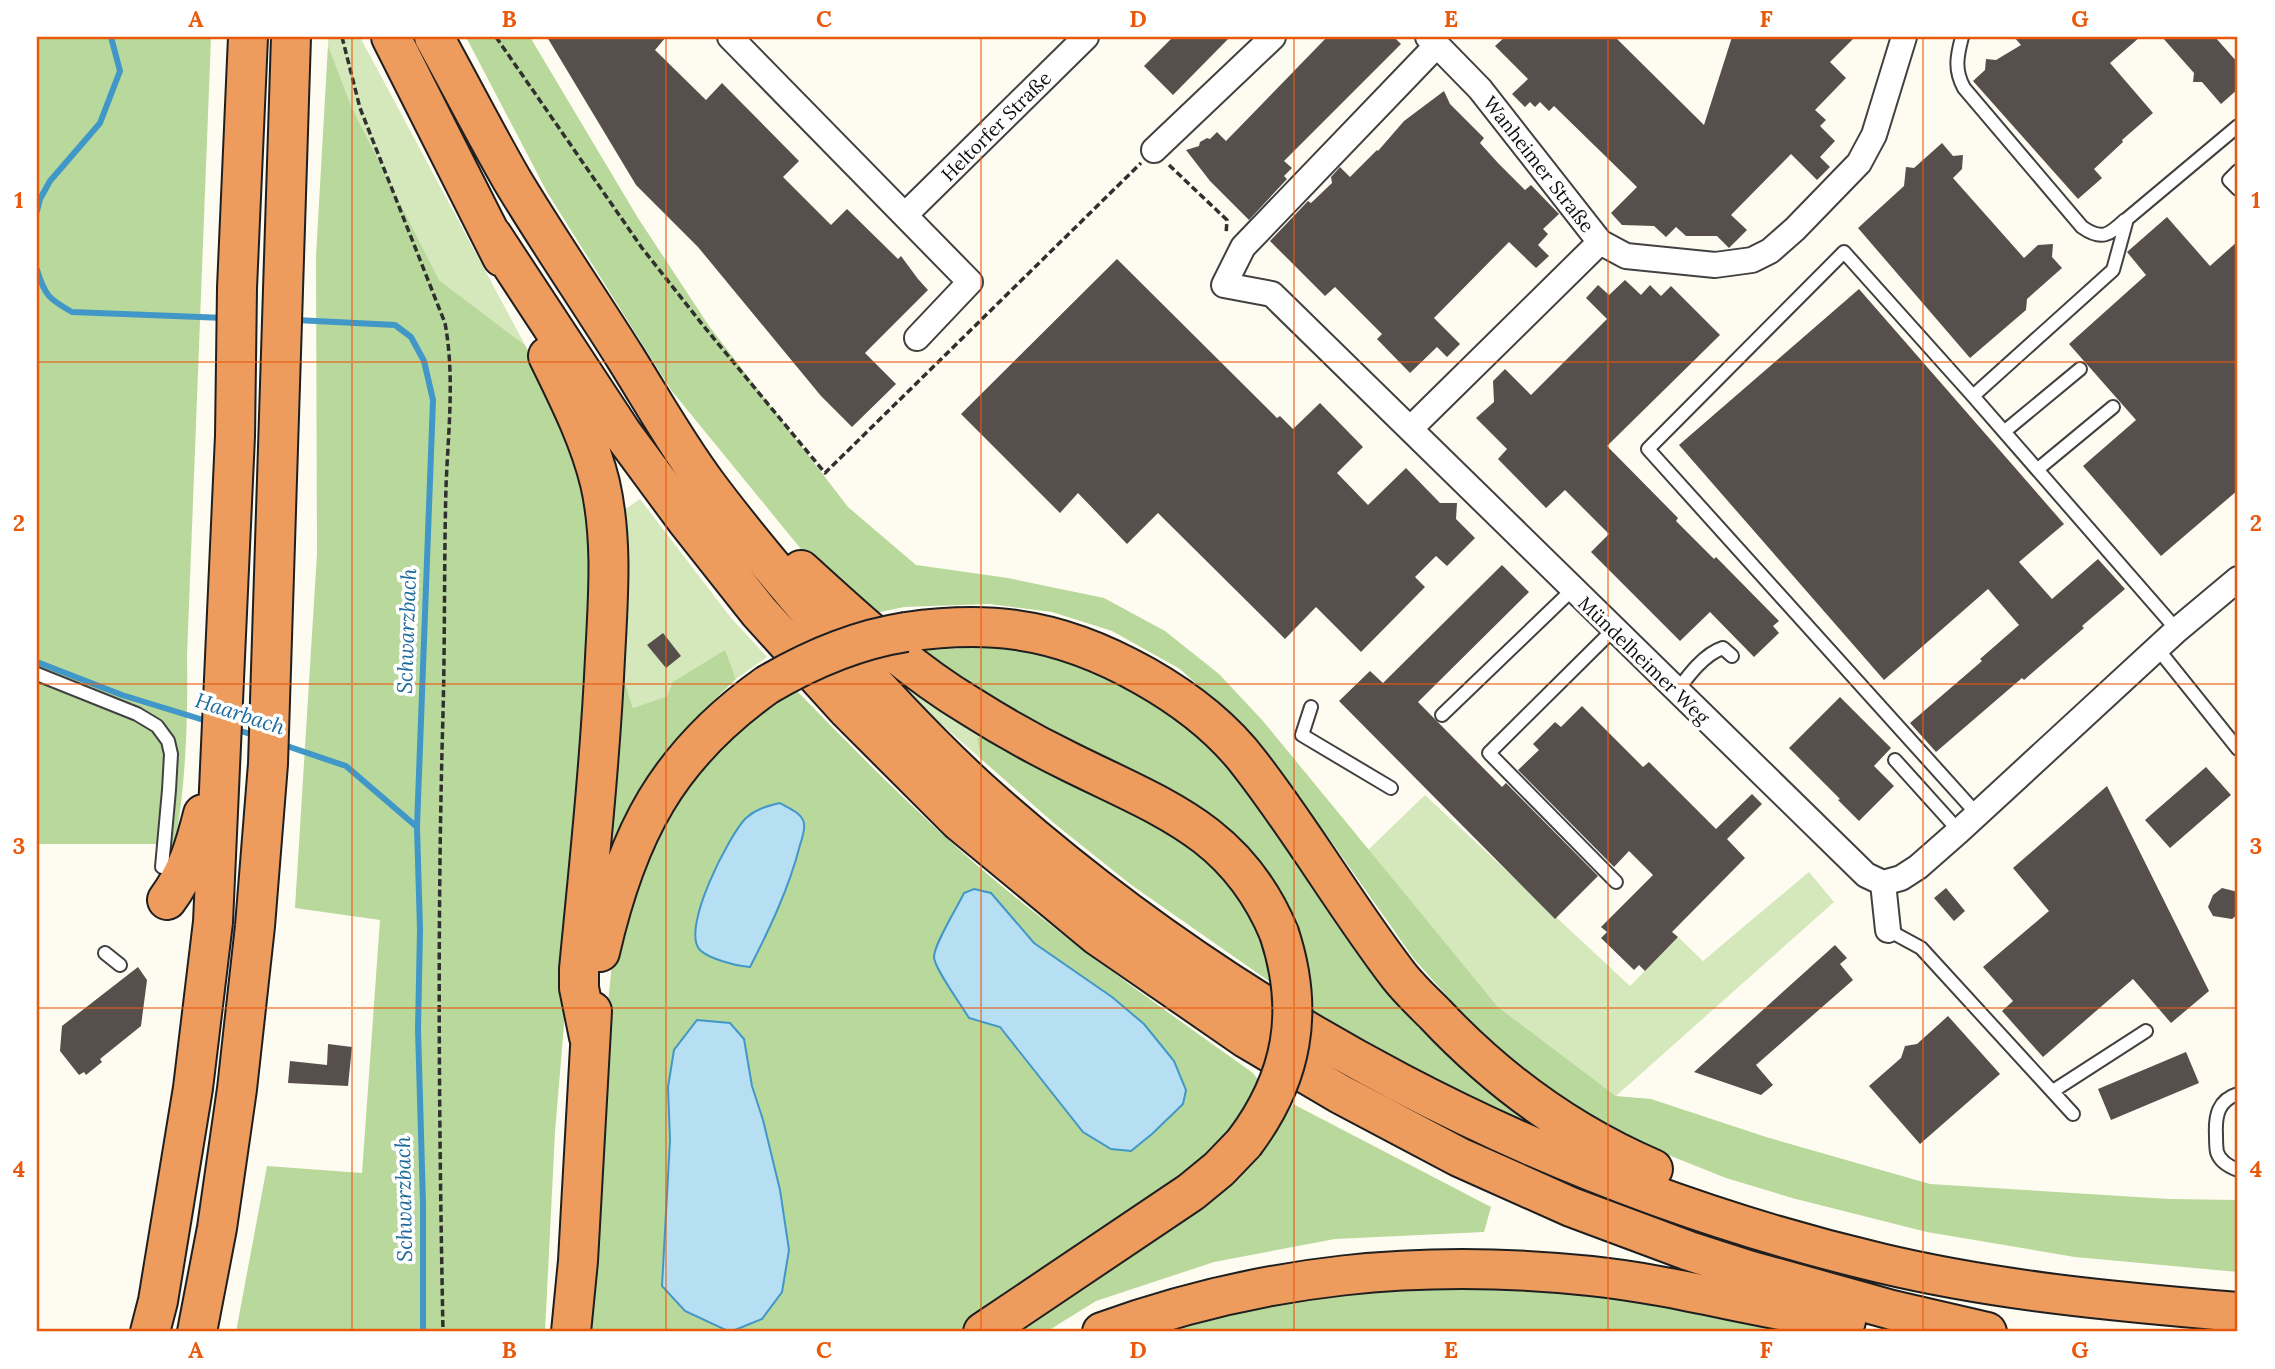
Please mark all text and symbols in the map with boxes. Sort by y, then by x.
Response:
text: A [188,4,204,33]
text: B [501,4,517,33]
text: C [816,4,832,33]
text: D [1129,4,1147,33]
text: E [1444,4,1458,33]
text: F [1759,4,1773,33]
text: G [2071,4,2089,33]
street label: Heltorfer Straße [936,66,1056,186]
street label: Wanheimer Straße [1478,91,1600,237]
text: 1 [14,185,24,214]
text: 1 [2251,185,2261,214]
text: 2 [13,508,25,537]
text: 2 [2250,508,2262,537]
water label: Schwarzbach [391,568,422,694]
street label: Mündelheimer Weg [1573,591,1715,729]
water label: Haarbach [192,686,288,741]
text: 3 [13,831,25,860]
text: 3 [2250,831,2262,860]
water label: Schwarzbach [389,1136,418,1262]
text: 4 [13,1154,25,1183]
text: 4 [2250,1154,2262,1183]
text: A [188,1335,204,1364]
text: B [501,1335,517,1364]
text: C [816,1335,832,1364]
text: D [1129,1335,1147,1364]
text: E [1444,1335,1458,1364]
text: F [1759,1335,1773,1364]
text: G [2071,1335,2089,1364]

